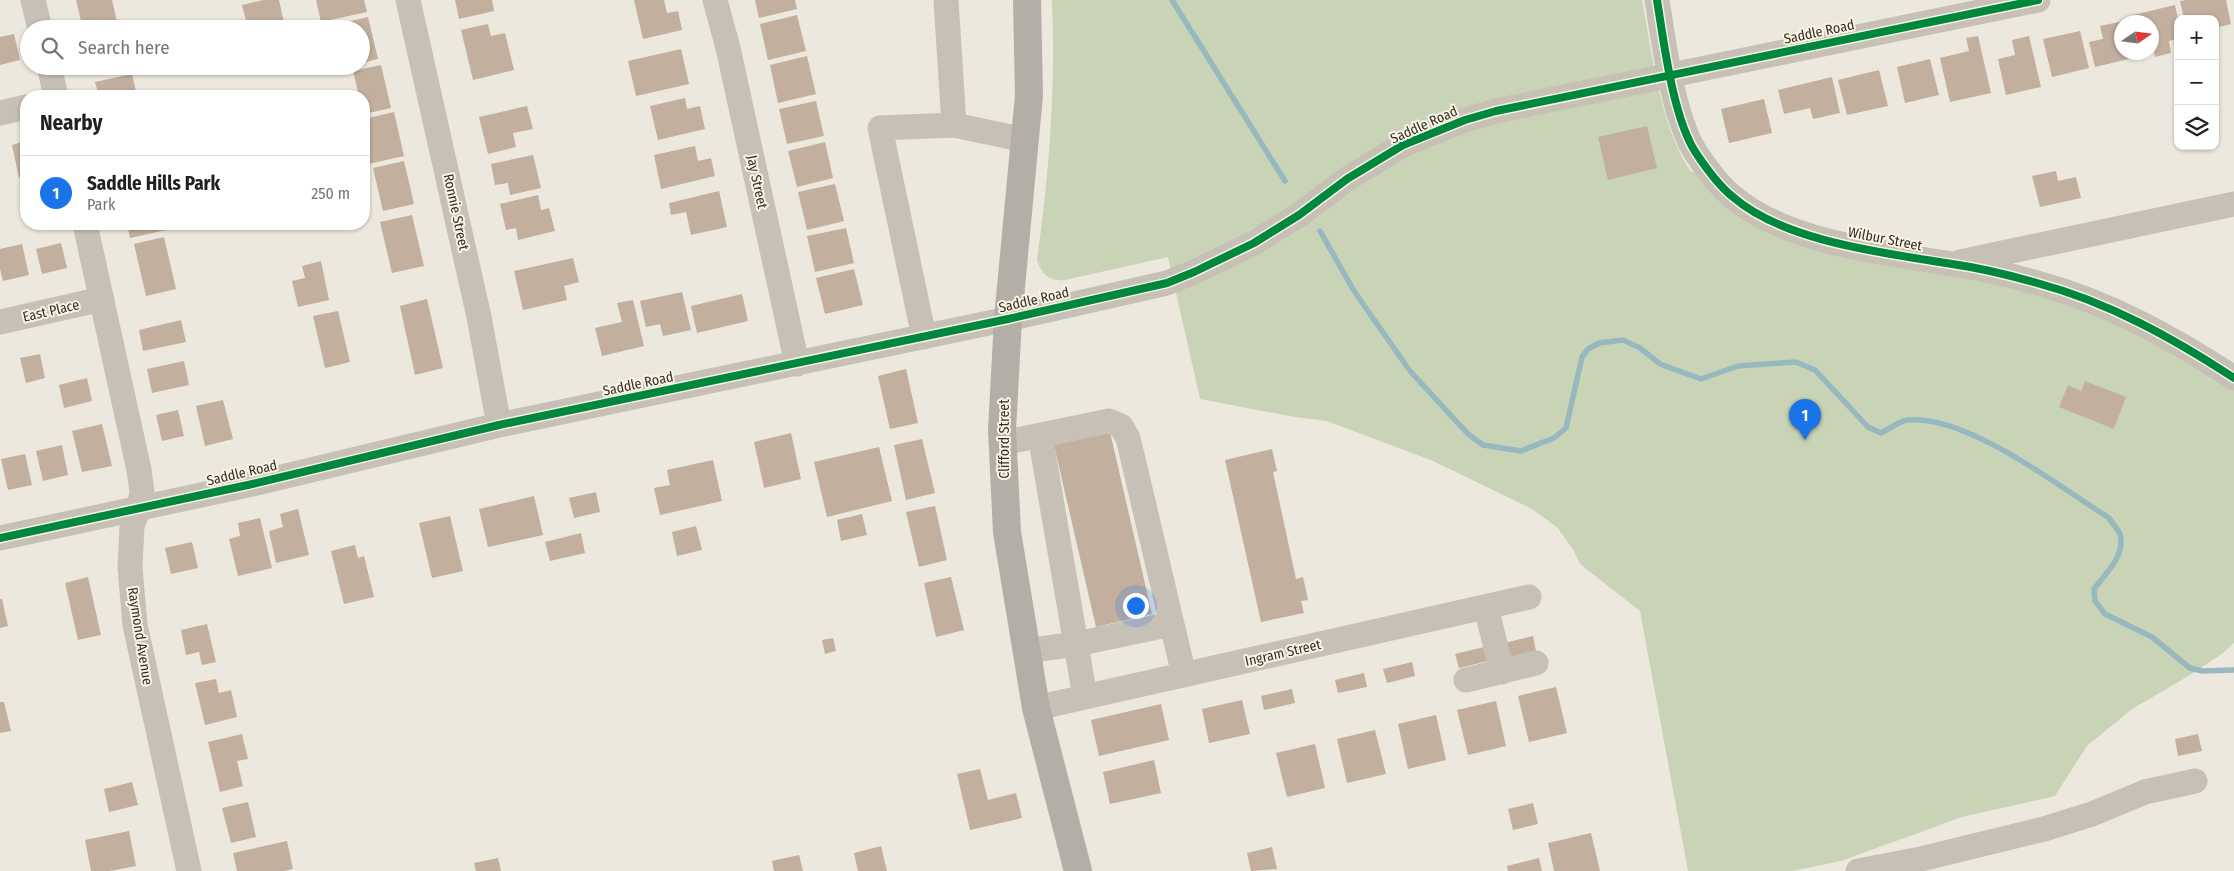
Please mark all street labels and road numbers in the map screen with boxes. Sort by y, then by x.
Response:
street label: Saddle Road [1782,16,1856,48]
street label: Saddle Road [1388,103,1460,147]
street label: Jay Street [743,154,771,211]
street label: Ronnie Street [440,172,472,252]
street label: Wilbur Street [1847,223,1924,255]
street label: Saddle Road [997,284,1071,316]
street label: East Place [21,296,81,326]
street label: Saddle Road [601,368,675,400]
street label: Clifford Street [996,399,1013,479]
street label: Saddle Road [205,457,279,489]
street label: Raymond Avenue [124,586,156,686]
street label: Ingram Street [1243,636,1323,670]

